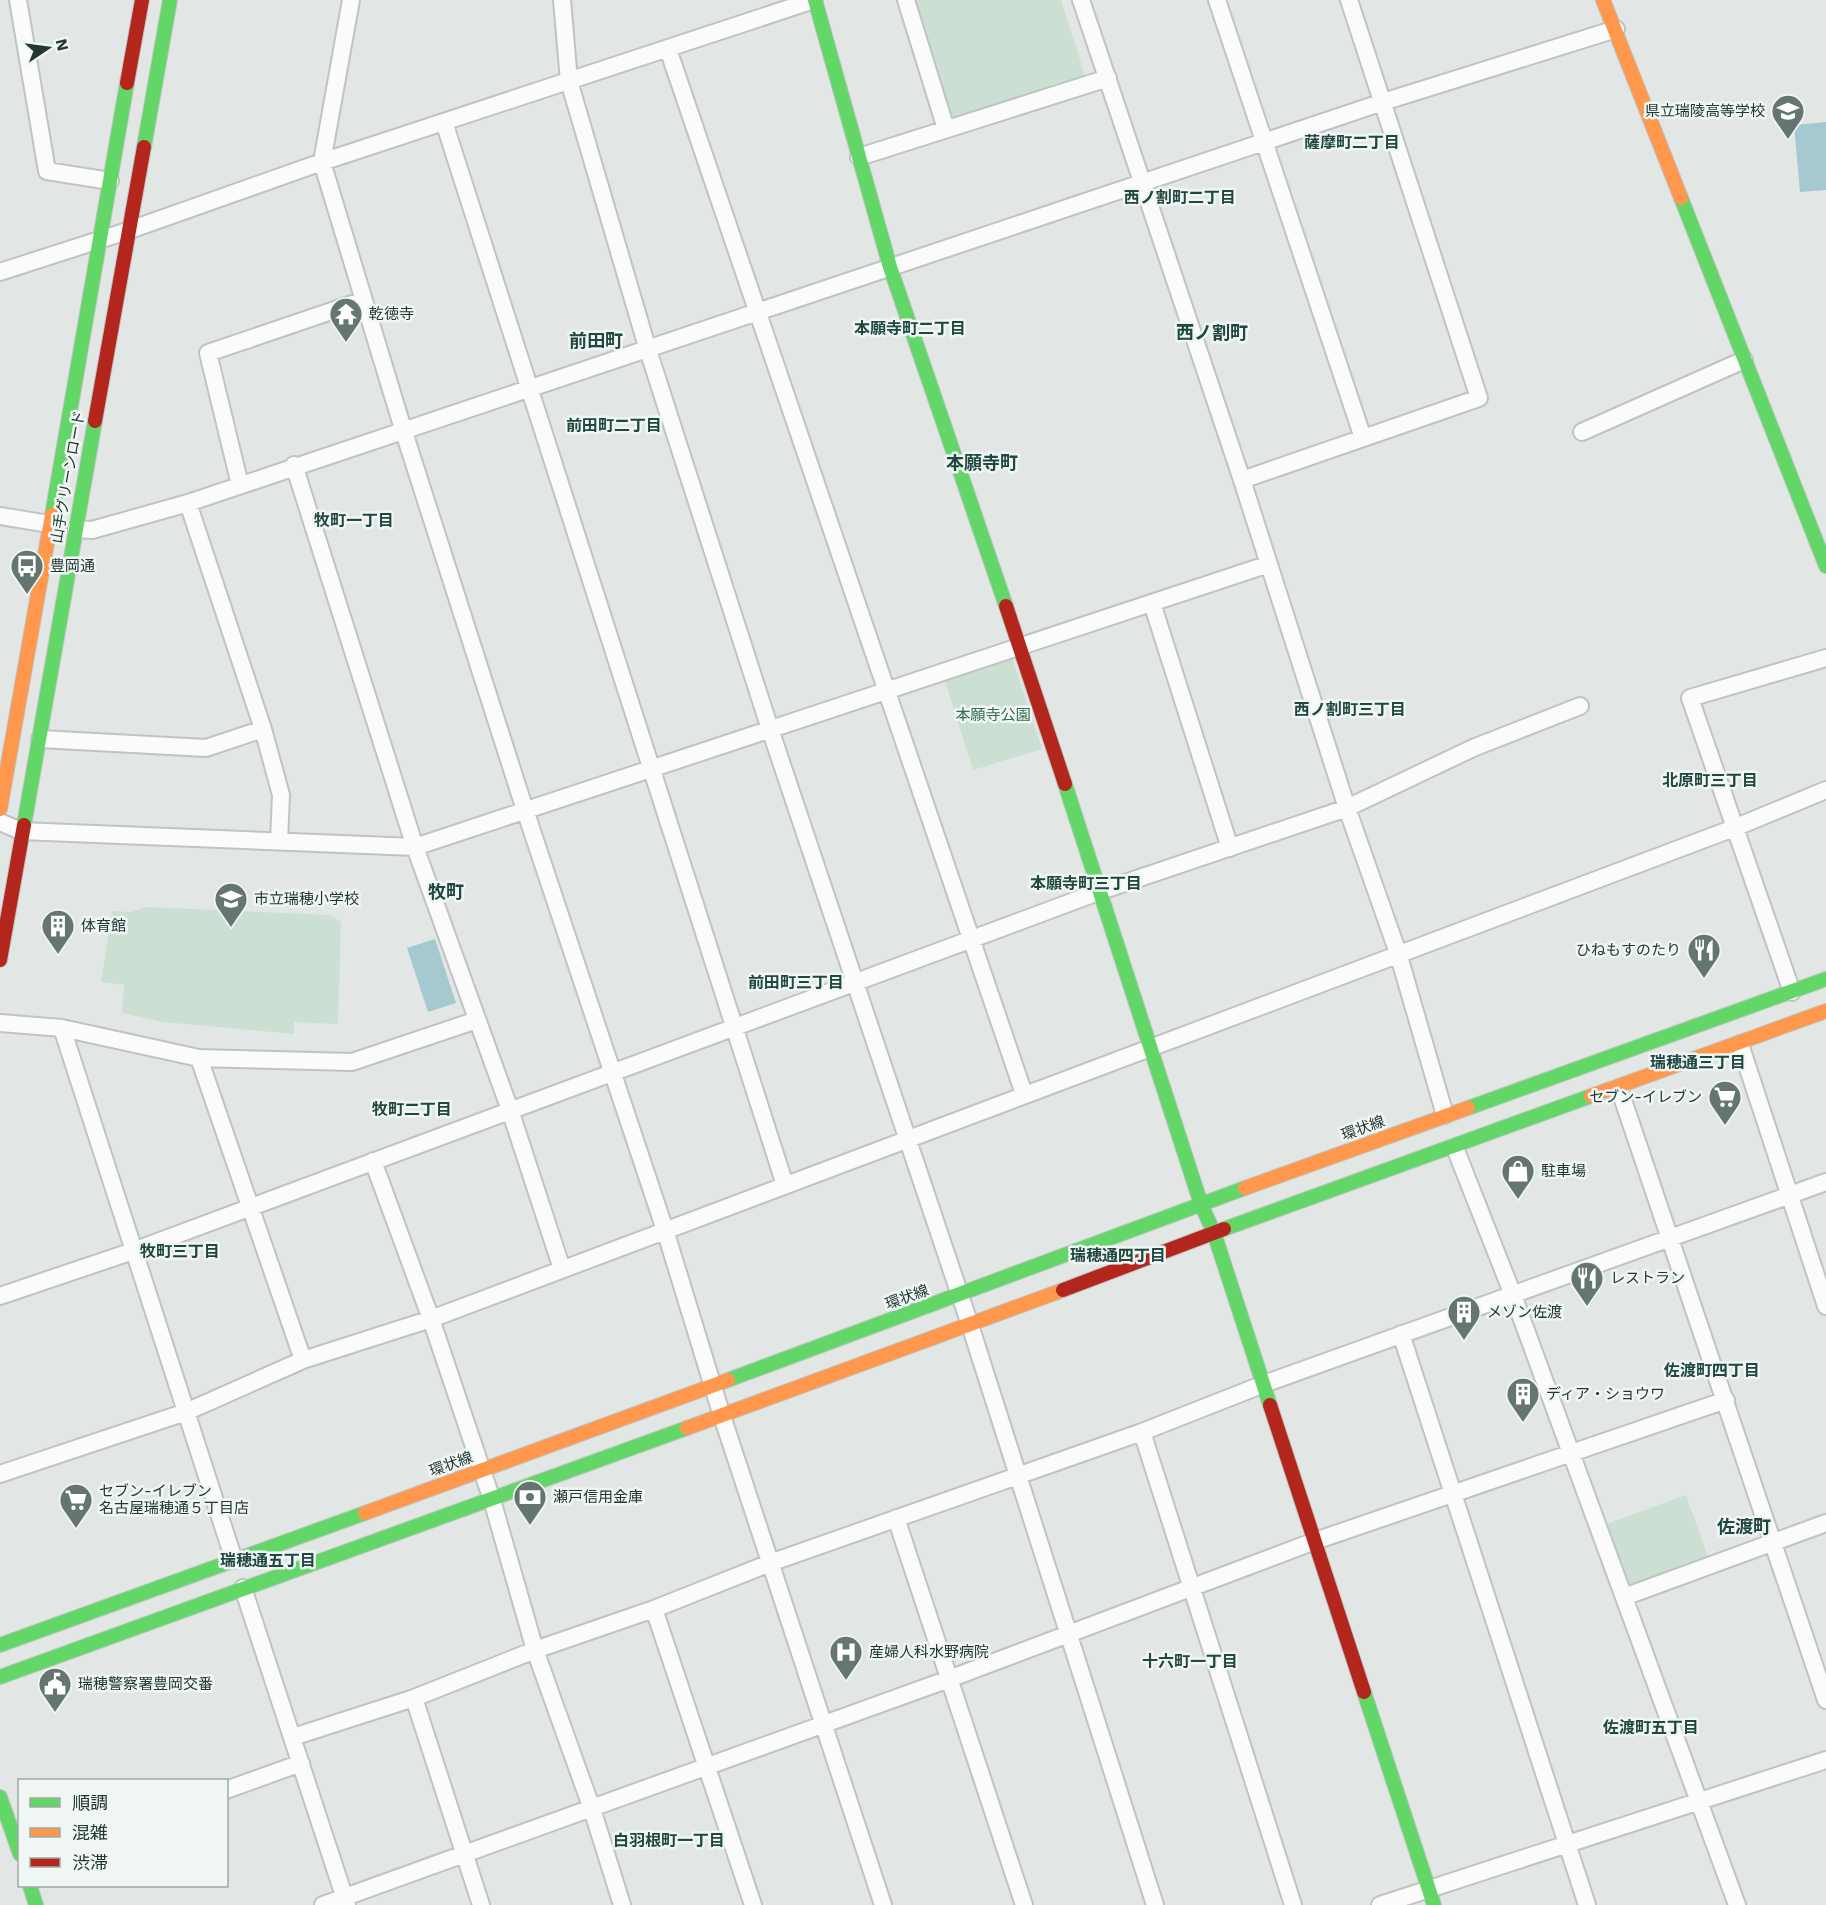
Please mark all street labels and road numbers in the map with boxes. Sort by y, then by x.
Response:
street label: 山手グリーンロード [47,409,89,545]
street label: 環状線 [1339,1112,1387,1144]
street label: 環状線 [883,1281,931,1313]
street label: 環状線 [427,1448,475,1480]

